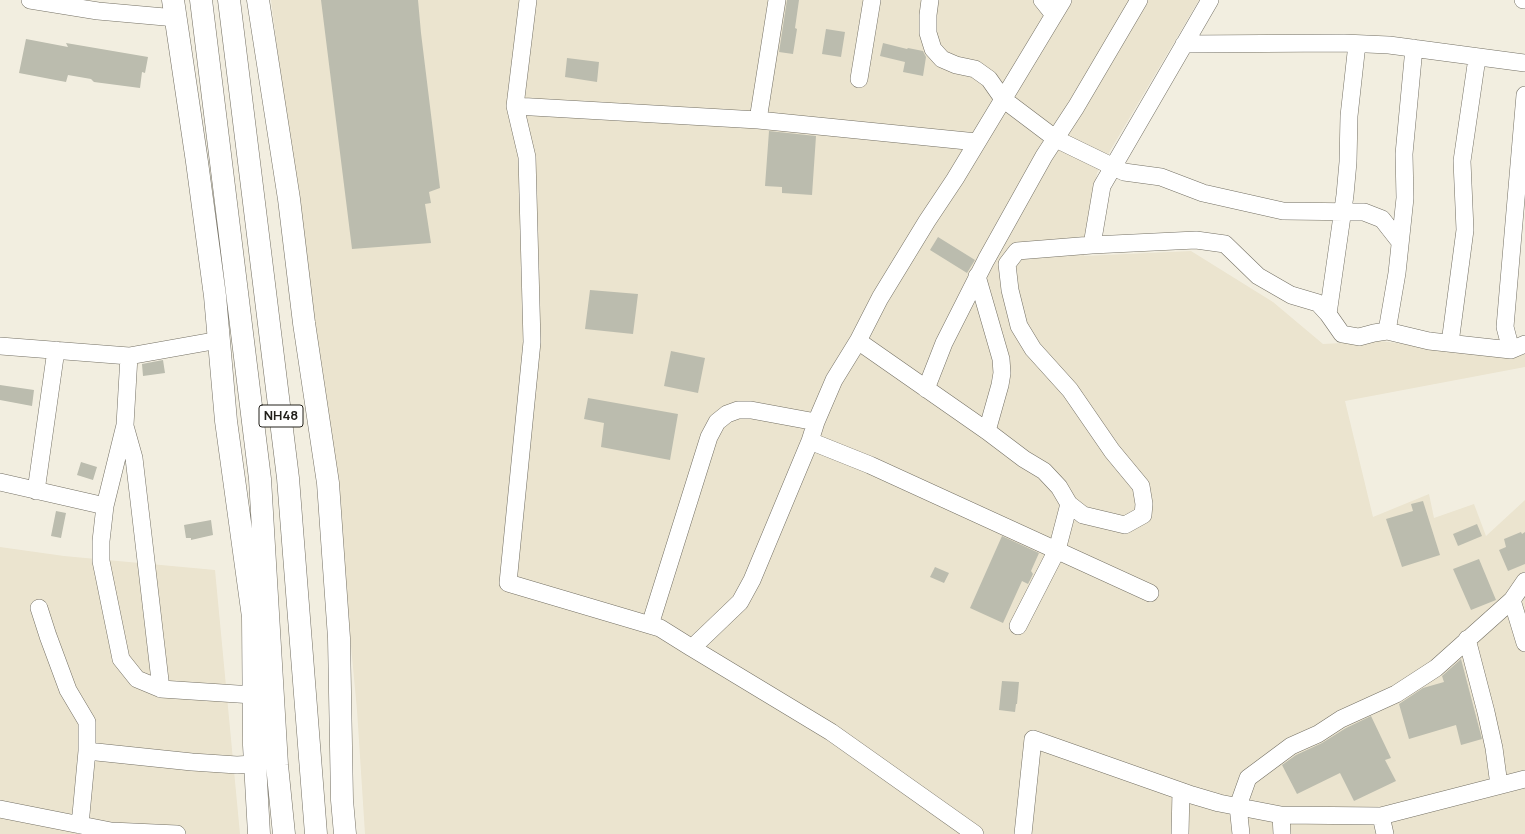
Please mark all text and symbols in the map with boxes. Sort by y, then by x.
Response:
road number: NH48 [259,405,303,427]

